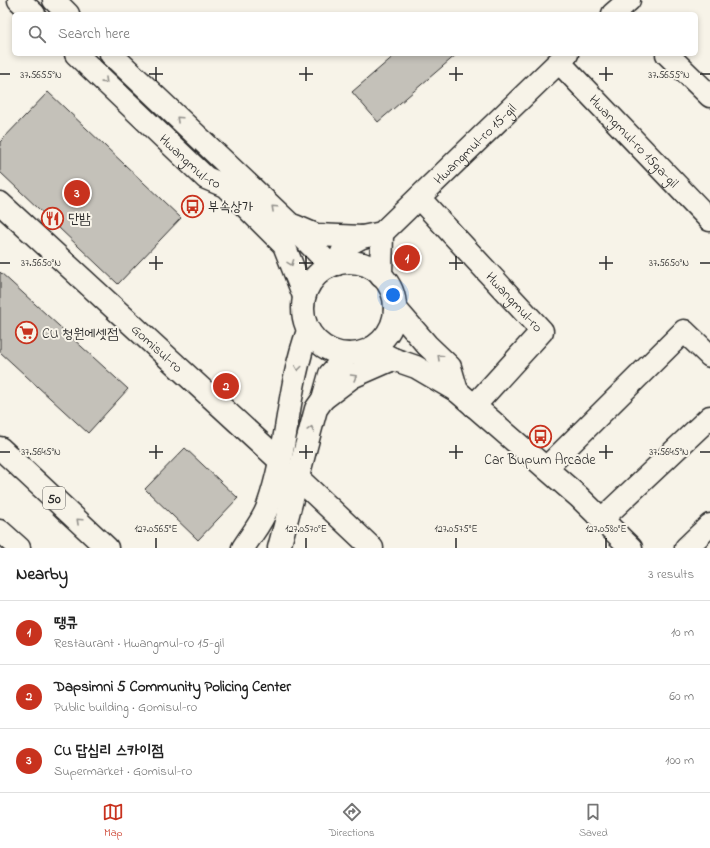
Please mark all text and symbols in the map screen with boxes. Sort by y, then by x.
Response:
search box [12,12,698,56]
icon: search [26,23,48,45]
text: Search here [58,23,130,45]
text: 37.5655°N [20,68,62,83]
text: 37.5655°N [648,68,690,83]
one-way arrow [100,76,108,84]
street label: Hwangmul-ro 15ga-gil [583,90,683,193]
street label: Hwangmul-ro 15-gil [429,99,522,190]
one-way arrow [177,117,184,124]
street label: Hwangmul-ro [154,130,224,195]
pin: 3 [64,178,90,208]
bus stop icon: 부속상가 [180,193,206,219]
place label: 부속상가 [208,197,254,218]
restaurant icon: 단밤 [39,205,65,231]
one-way arrow [271,206,279,213]
place label: 단밤 [68,209,91,230]
pin: 1 [394,243,420,273]
text: 37.5650°N [21,256,61,271]
text: 37.5650°N [649,256,689,271]
one-way arrow [286,260,294,267]
street label: Hwangmul-ro [480,267,547,338]
your location [383,285,403,305]
supermarket icon: CU 청원에셋점 [13,320,39,346]
street label: Gomisul-ro [126,320,187,378]
place label: CU 청원에셋점 [42,324,118,345]
one-way arrow [437,354,445,362]
one-way arrow [294,365,303,372]
pin: 2 [213,371,239,401]
one-way arrow [350,374,357,381]
bus stop icon: Car Bupum Arcade [527,424,553,450]
one-way arrow [306,426,315,433]
text: 37.5645°N [21,445,61,460]
text: 37.5645°N [649,445,689,460]
place label: Car Bupum Arcade [484,450,596,471]
road number: 50 [43,487,65,509]
one-way arrow [76,519,84,526]
text: 127.0565°E [134,522,178,537]
text: 127.0570°E [285,522,327,537]
text: 127.0575°E [435,522,477,537]
text: 127.0580°E [585,522,627,537]
text: Nearby [16,562,68,587]
text: 3 results [648,565,694,584]
text: 땡큐 [54,612,78,634]
text: 1 [27,623,31,642]
text: 10 m [671,623,694,642]
text: Restaurant · Hwangmul-ro 15-gil [54,634,224,653]
text: Dapsimni 5 Community Policing Center [54,676,291,698]
text: 2 [26,687,32,706]
text: 60 m [669,687,694,706]
text: Public building · Gomisul-ro [54,698,197,717]
text: CU 답십리 스카이점 [54,740,164,762]
text: 3 [26,751,32,770]
text: 100 m [665,751,694,770]
text: Supermarket · Gomisul-ro [54,762,192,781]
tab: Map [102,801,124,841]
tab: Directions [329,801,375,841]
tab: Saved [579,801,608,841]

